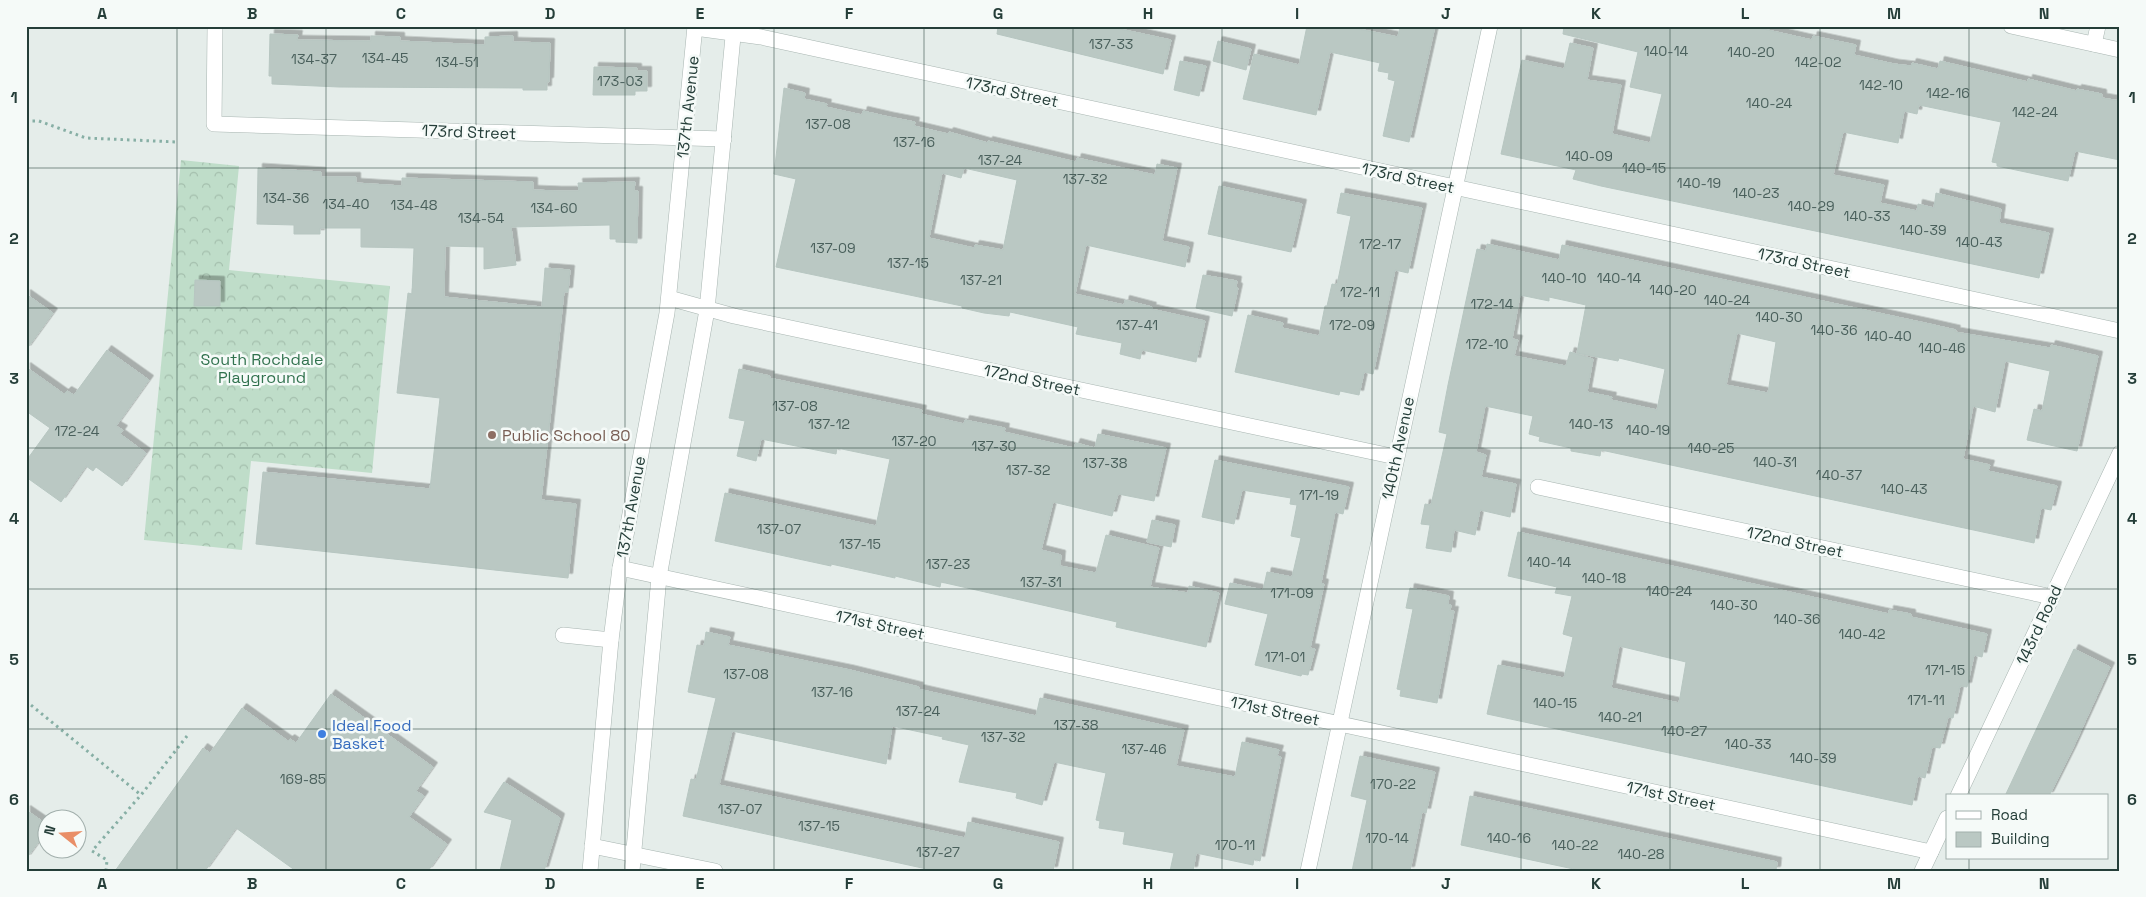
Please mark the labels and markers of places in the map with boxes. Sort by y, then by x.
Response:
place label: Public School 80 [502,425,630,446]
marker: Public School 80 [486,429,498,441]
place label: Ideal Food Basket [332,715,412,754]
marker: Ideal Food Basket [316,728,328,740]

